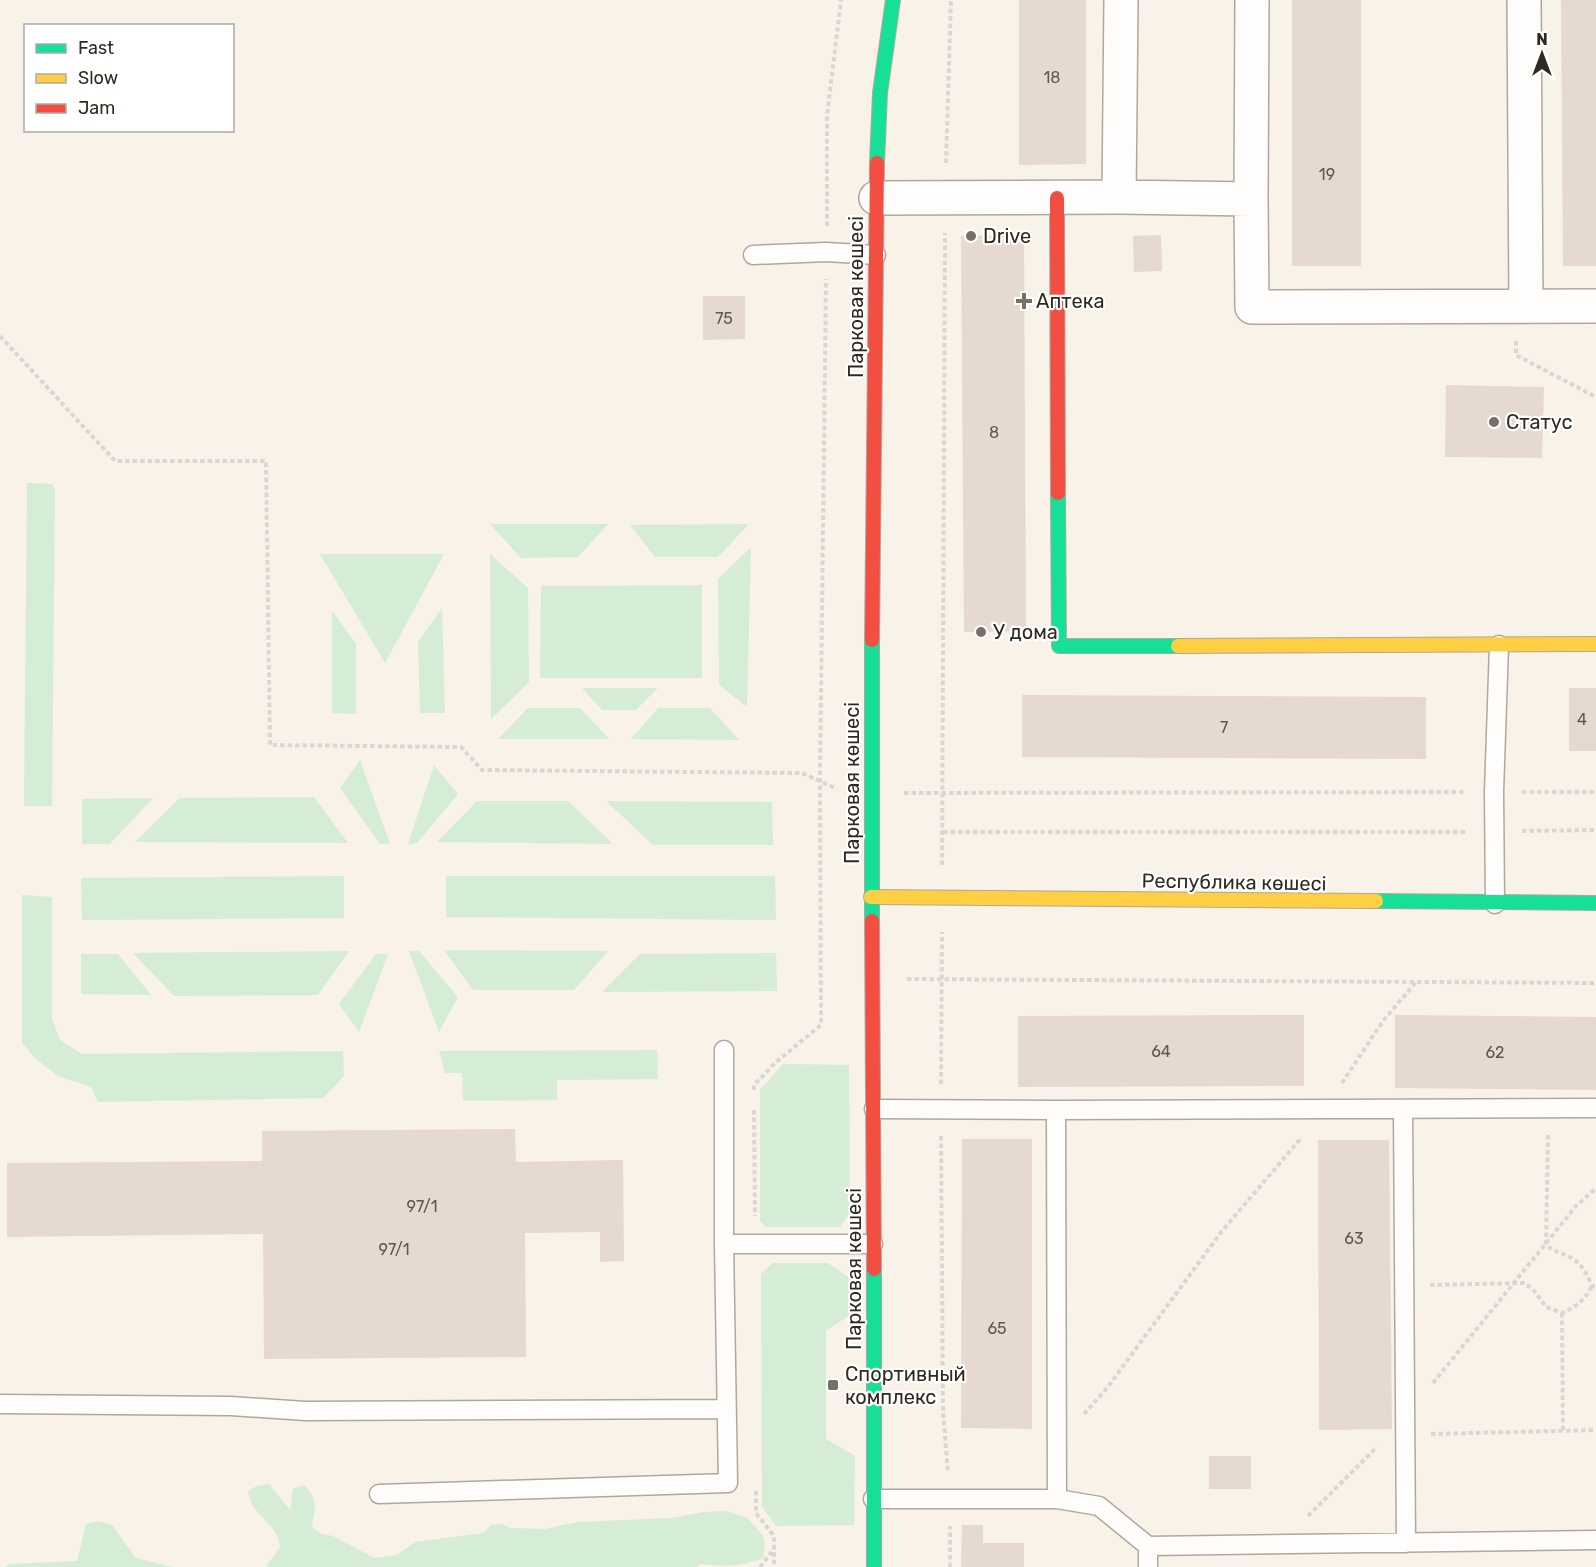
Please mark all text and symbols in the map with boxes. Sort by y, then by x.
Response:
legend [24,24,234,132]
north arrow [1512,24,1572,84]
text: N [1536,30,1548,49]
text: Fast [78,37,114,59]
text: Slow [78,67,118,89]
house number: 18 [1043,68,1061,87]
text: Jam [78,97,115,119]
house number: 19 [1319,165,1335,184]
street label: Парковая көшесі [844,216,868,378]
place label: Drive [983,224,1031,248]
marker: Drive [964,229,978,243]
place label: Аптека [1036,289,1104,313]
marker: Аптека [1017,294,1031,308]
house number: 75 [715,309,733,328]
place label: Статус [1506,410,1572,434]
marker: Статус [1487,415,1501,429]
house number: 8 [989,423,999,442]
place label: У дома [993,620,1058,644]
marker: У дома [974,625,988,639]
street label: Парковая көшесі [840,702,864,864]
house number: 4 [1577,710,1587,729]
house number: 7 [1220,718,1228,737]
street label: Республика көшесі [1141,868,1327,896]
house number: 64 [1151,1042,1171,1061]
house number: 62 [1485,1043,1505,1062]
street label: Парковая көшесі [842,1188,866,1350]
house number: 97/1 [406,1197,438,1216]
house number: 63 [1344,1229,1364,1248]
house number: 97/1 [378,1240,410,1259]
house number: 65 [987,1319,1007,1338]
place label: Спортивный комплекс [845,1362,966,1409]
marker: Спортивный комплекс [826,1378,840,1392]

